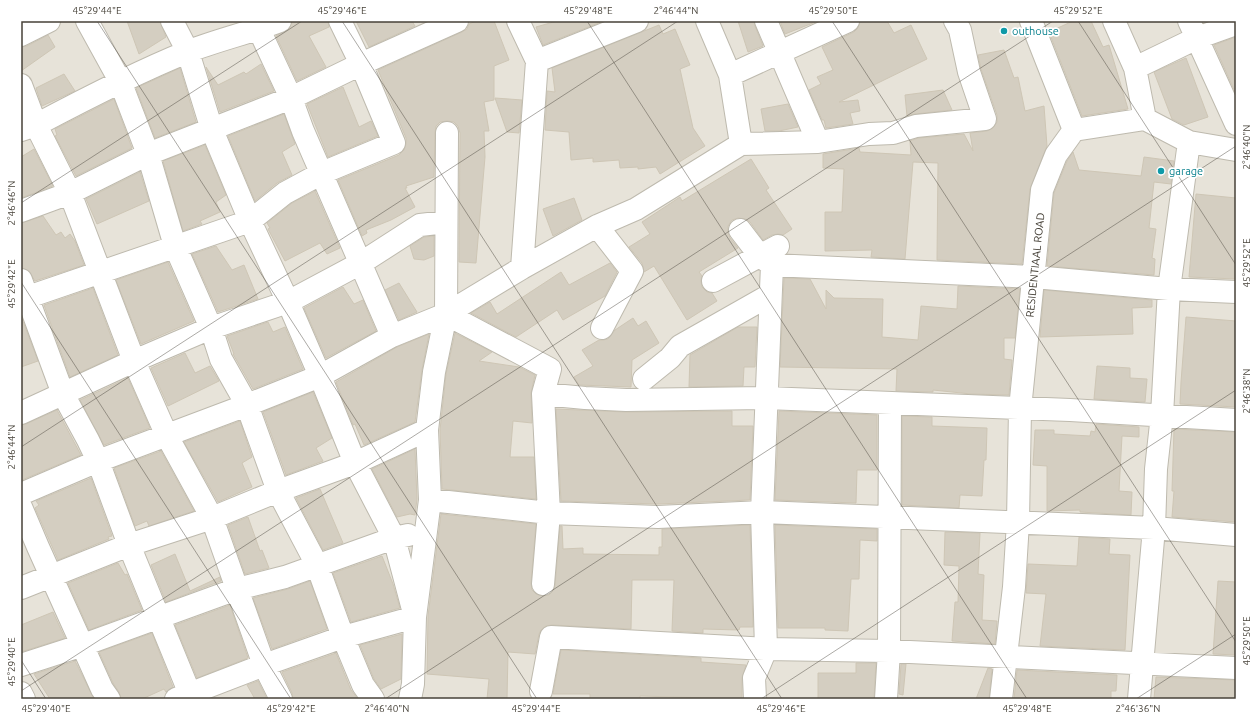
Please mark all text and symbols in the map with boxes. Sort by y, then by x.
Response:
text: 45°29'44"E [72,5,122,16]
text: 45°29'46"E [317,5,367,16]
text: 45°29'48"E [563,5,613,16]
text: 2°46'44"N [654,5,698,16]
text: 45°29'50"E [808,5,858,16]
text: 45°29'52"E [1053,5,1103,16]
place label: outhouse [1012,25,1059,37]
marker: outhouse [999,26,1009,36]
text: 2°46'40"N [1241,125,1252,169]
place label: garage [1169,165,1203,177]
marker: garage [1156,166,1166,176]
text: 2°46'46"N [6,181,17,225]
street label: RESIDENTIAAL ROAD [1024,212,1046,318]
text: 45°29'52"E [1241,238,1252,288]
text: 45°29'42"E [6,259,17,309]
text: 2°46'38"N [1241,369,1252,413]
text: 2°46'44"N [6,425,17,469]
text: 45°29'50"E [1241,616,1252,666]
text: 45°29'40"E [6,637,17,687]
text: 45°29'40"E [21,703,71,714]
text: 45°29'42"E [266,703,316,714]
text: 2°46'40"N [365,703,409,714]
text: 45°29'44"E [511,703,561,714]
text: 45°29'46"E [756,703,806,714]
text: 45°29'48"E [1002,703,1052,714]
text: 2°46'36"N [1116,703,1160,714]

